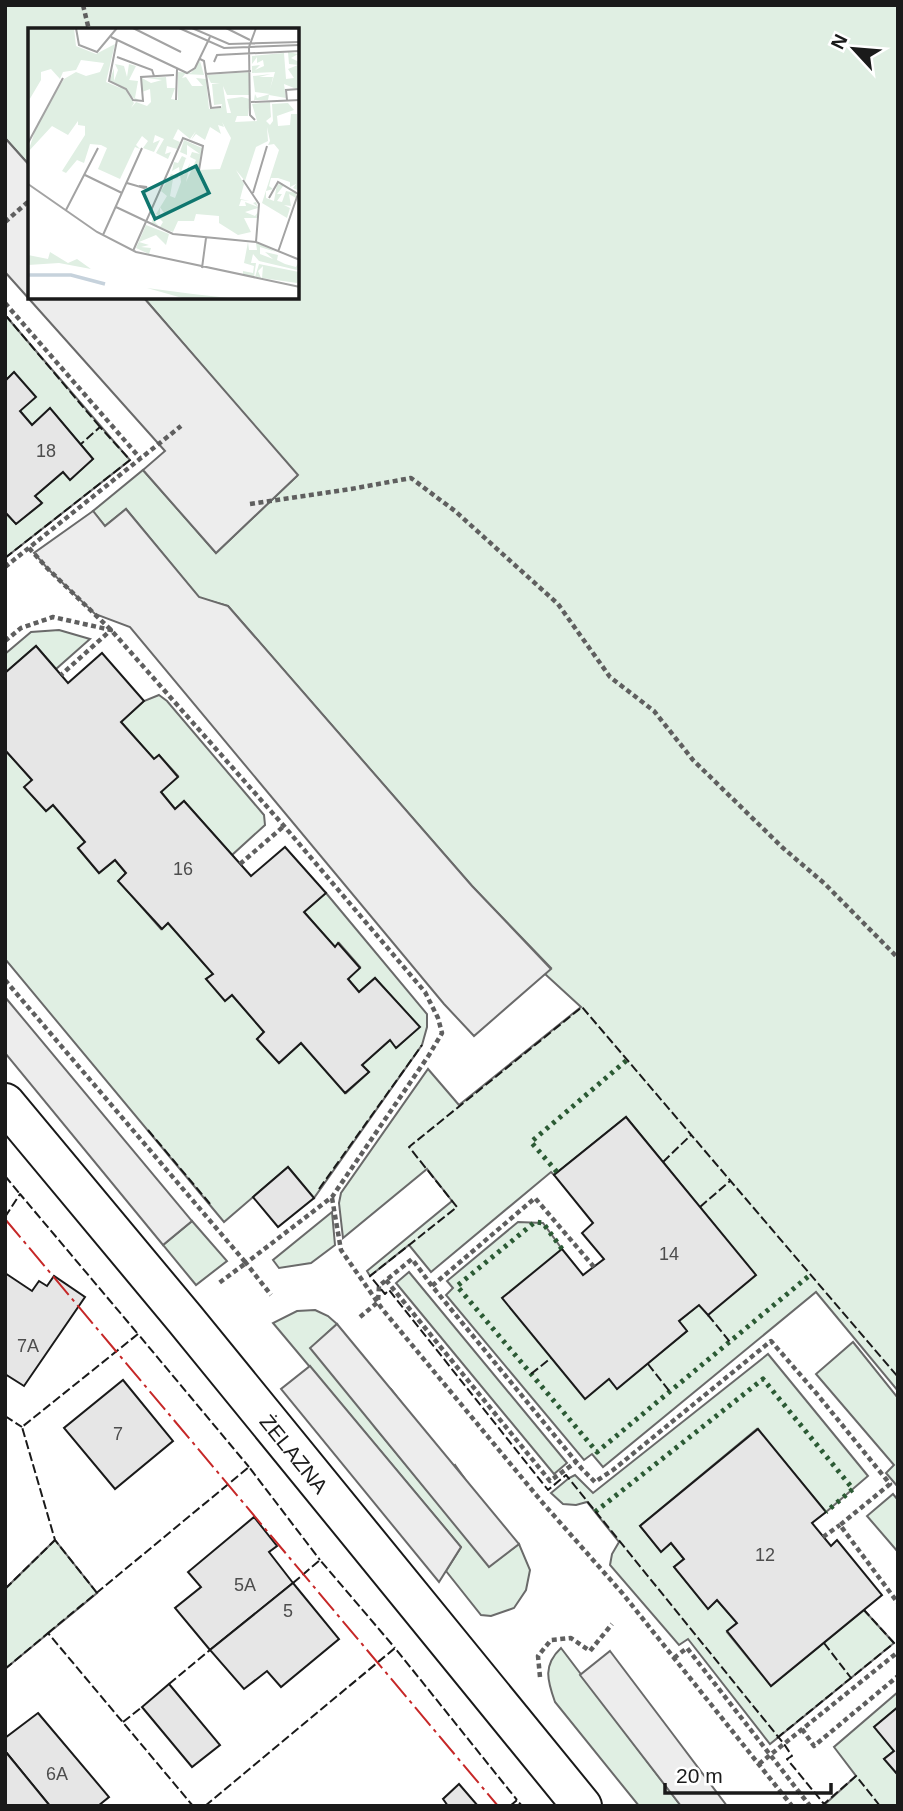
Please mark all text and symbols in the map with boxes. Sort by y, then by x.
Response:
north arrow [819,14,889,84]
inset map [28,28,299,299]
text: N [827,31,852,53]
house number: 18 [36,441,56,461]
house number: 16 [173,859,193,879]
house number: 14 [659,1244,679,1264]
house number: 7A [17,1336,39,1356]
street label: ŻELAZNA [255,1410,333,1498]
house number: 7 [113,1424,123,1444]
house number: 12 [755,1545,775,1565]
house number: 5A [234,1575,256,1595]
house number: 5 [283,1601,293,1621]
scale bar [665,1752,831,1796]
house number: 6A [46,1764,68,1784]
text: 20 m [676,1764,723,1787]

